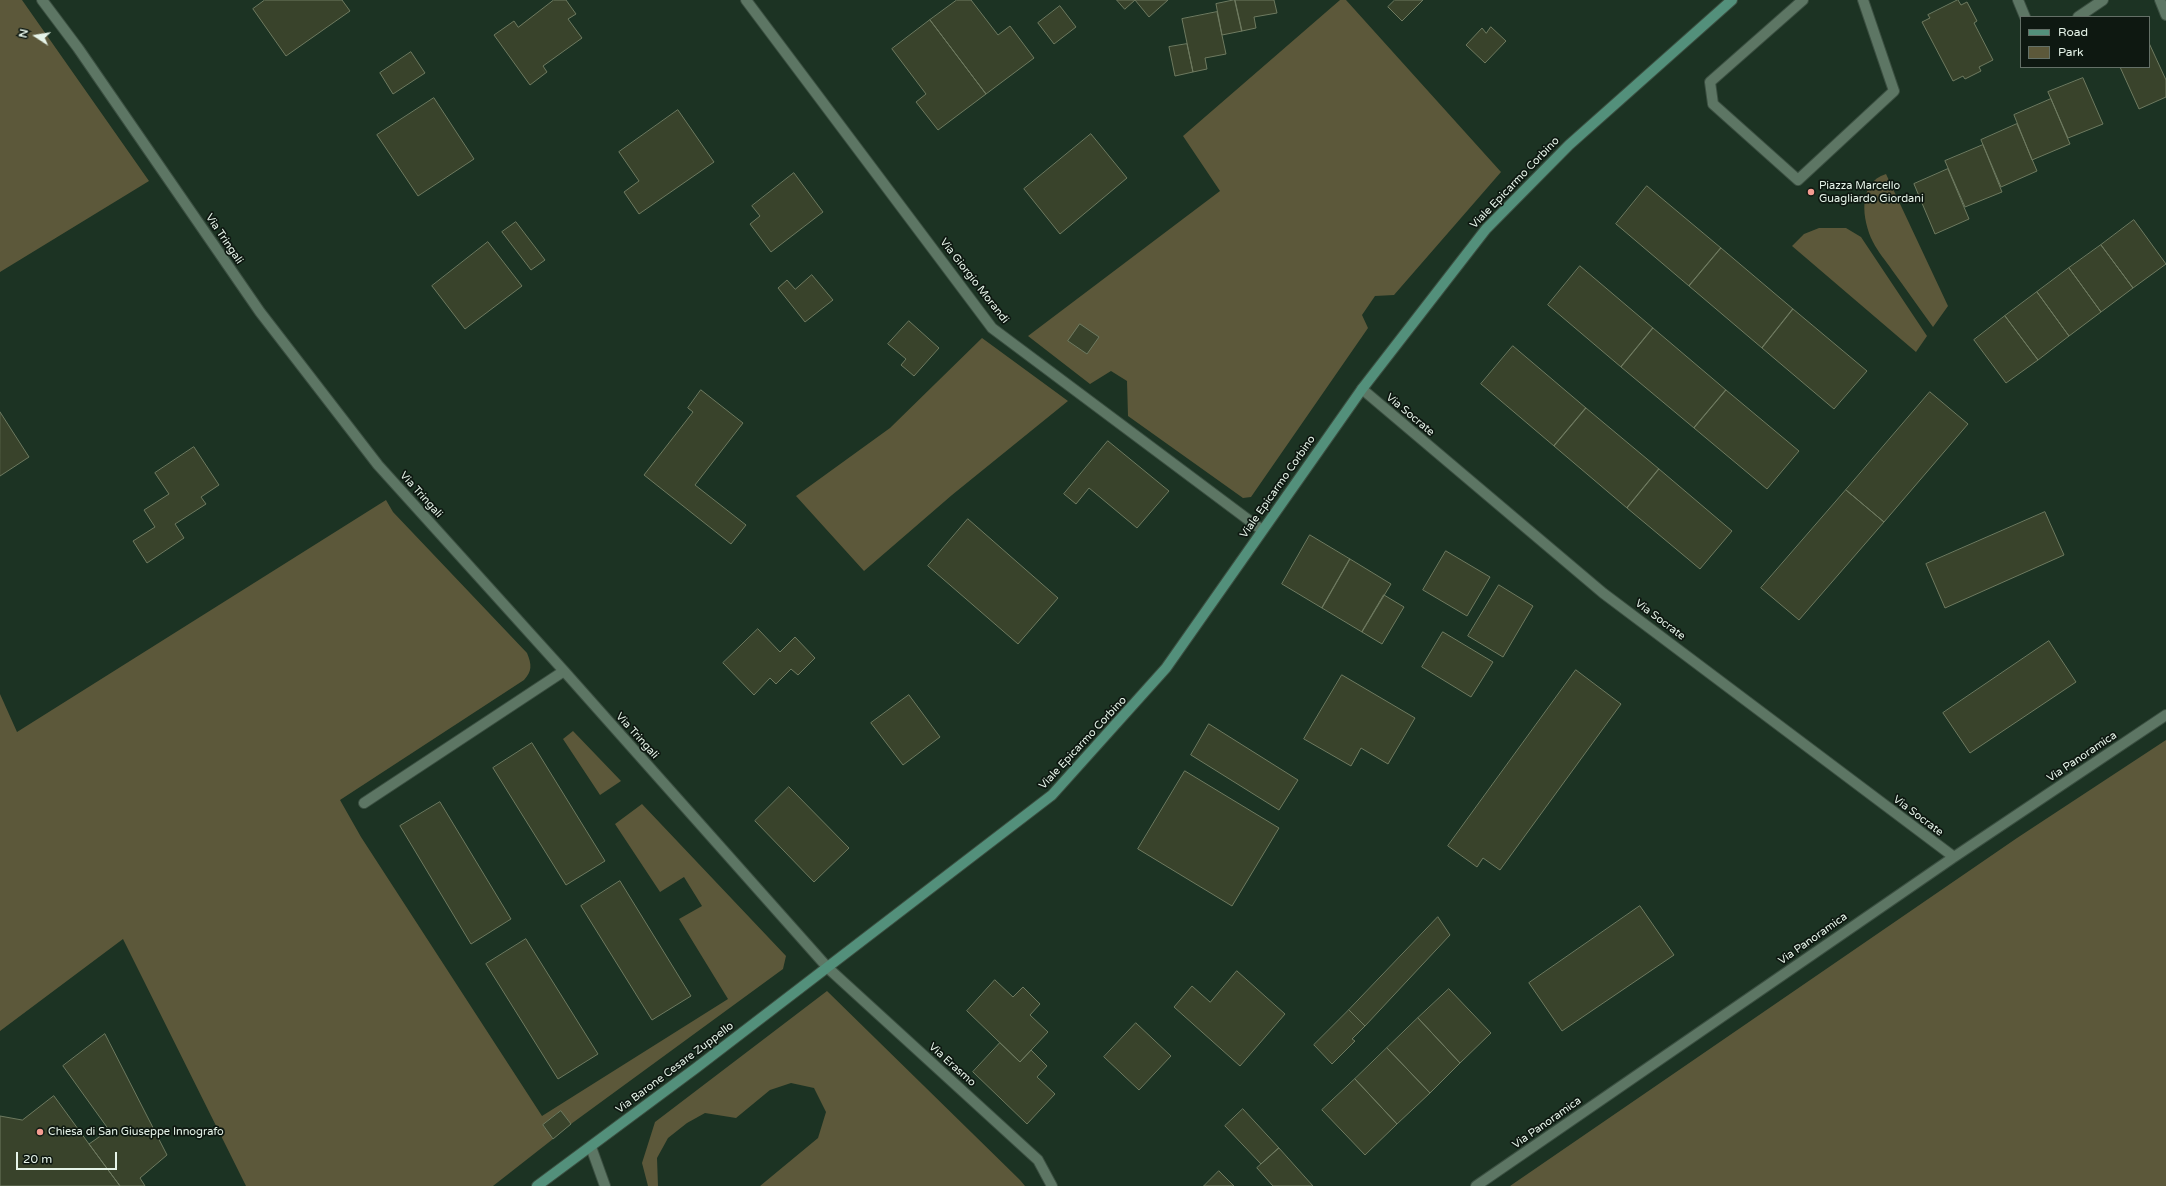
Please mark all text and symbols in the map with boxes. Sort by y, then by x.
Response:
north arrow [16,16,56,56]
legend [2020,16,2150,68]
text: Road [2058,25,2088,39]
text: N [16,28,31,39]
text: Park [2058,45,2084,59]
street label: Viale Epicarmo Corbino [1468,134,1562,232]
place label: Piazza Marcello Guagliardo Giordani [1819,179,1924,205]
marker: Piazza Marcello Guagliardo Giordani [1806,187,1816,197]
street label: Via Tringali [202,211,246,267]
street label: Via Giorgio Morandi [937,236,1011,326]
street label: Via Socrate [1383,391,1437,439]
street label: Viale Epicarmo Corbino [1238,433,1318,541]
street label: Via Tringali [397,469,445,521]
street label: Via Socrate [1632,597,1688,643]
street label: Viale Epicarmo Corbino [1036,694,1130,792]
street label: Via Tringali [613,710,661,762]
street label: Via Panoramica [2045,729,2119,785]
street label: Via Socrate [1890,793,1946,839]
street label: Via Panoramica [1776,910,1850,968]
street label: Via Barone Cesare Zuppello [614,1019,736,1117]
street label: Via Erasmo [926,1040,978,1090]
street label: Via Panoramica [1510,1094,1584,1152]
place label: Chiesa di San Giuseppe Innografo [48,1125,224,1139]
marker: Chiesa di San Giuseppe Innografo [35,1127,45,1137]
scale bar [18,1144,119,1170]
text: 20 m [23,1152,52,1166]

